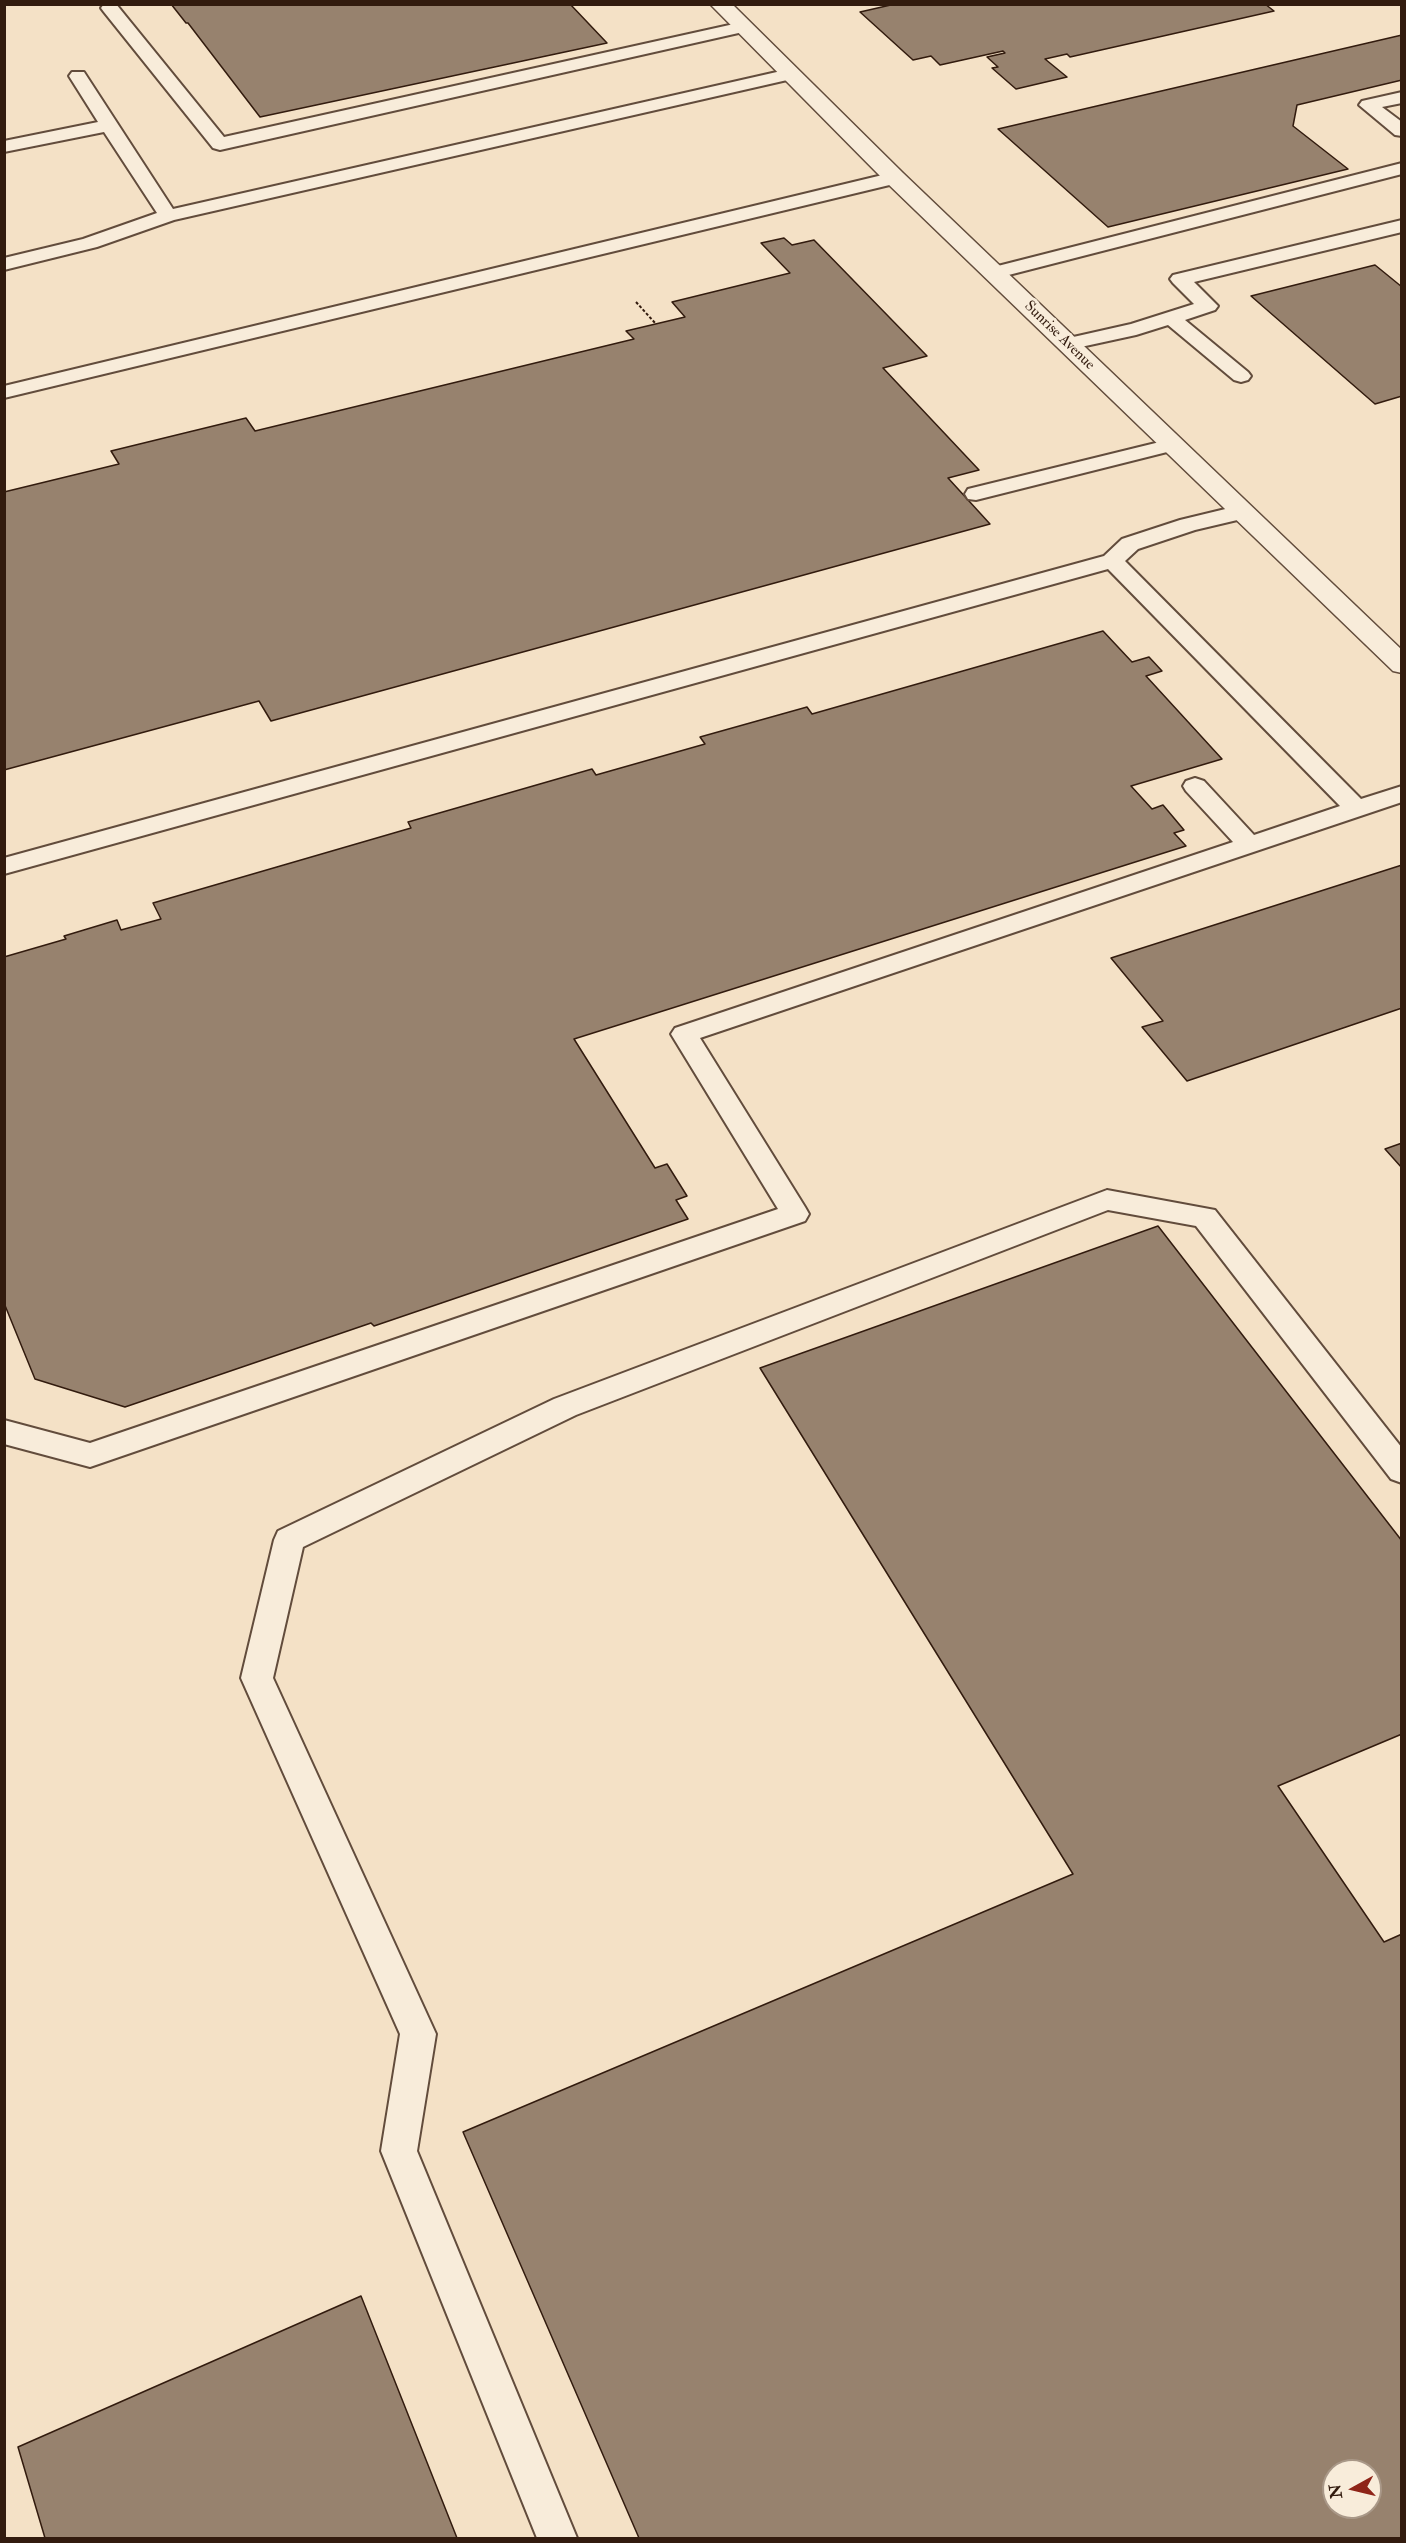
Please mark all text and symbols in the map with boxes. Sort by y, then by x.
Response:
street label: Sunrise Avenue [1020,298,1098,374]
north arrow [1322,2459,1382,2519]
text: N [1325,2483,1347,2500]

